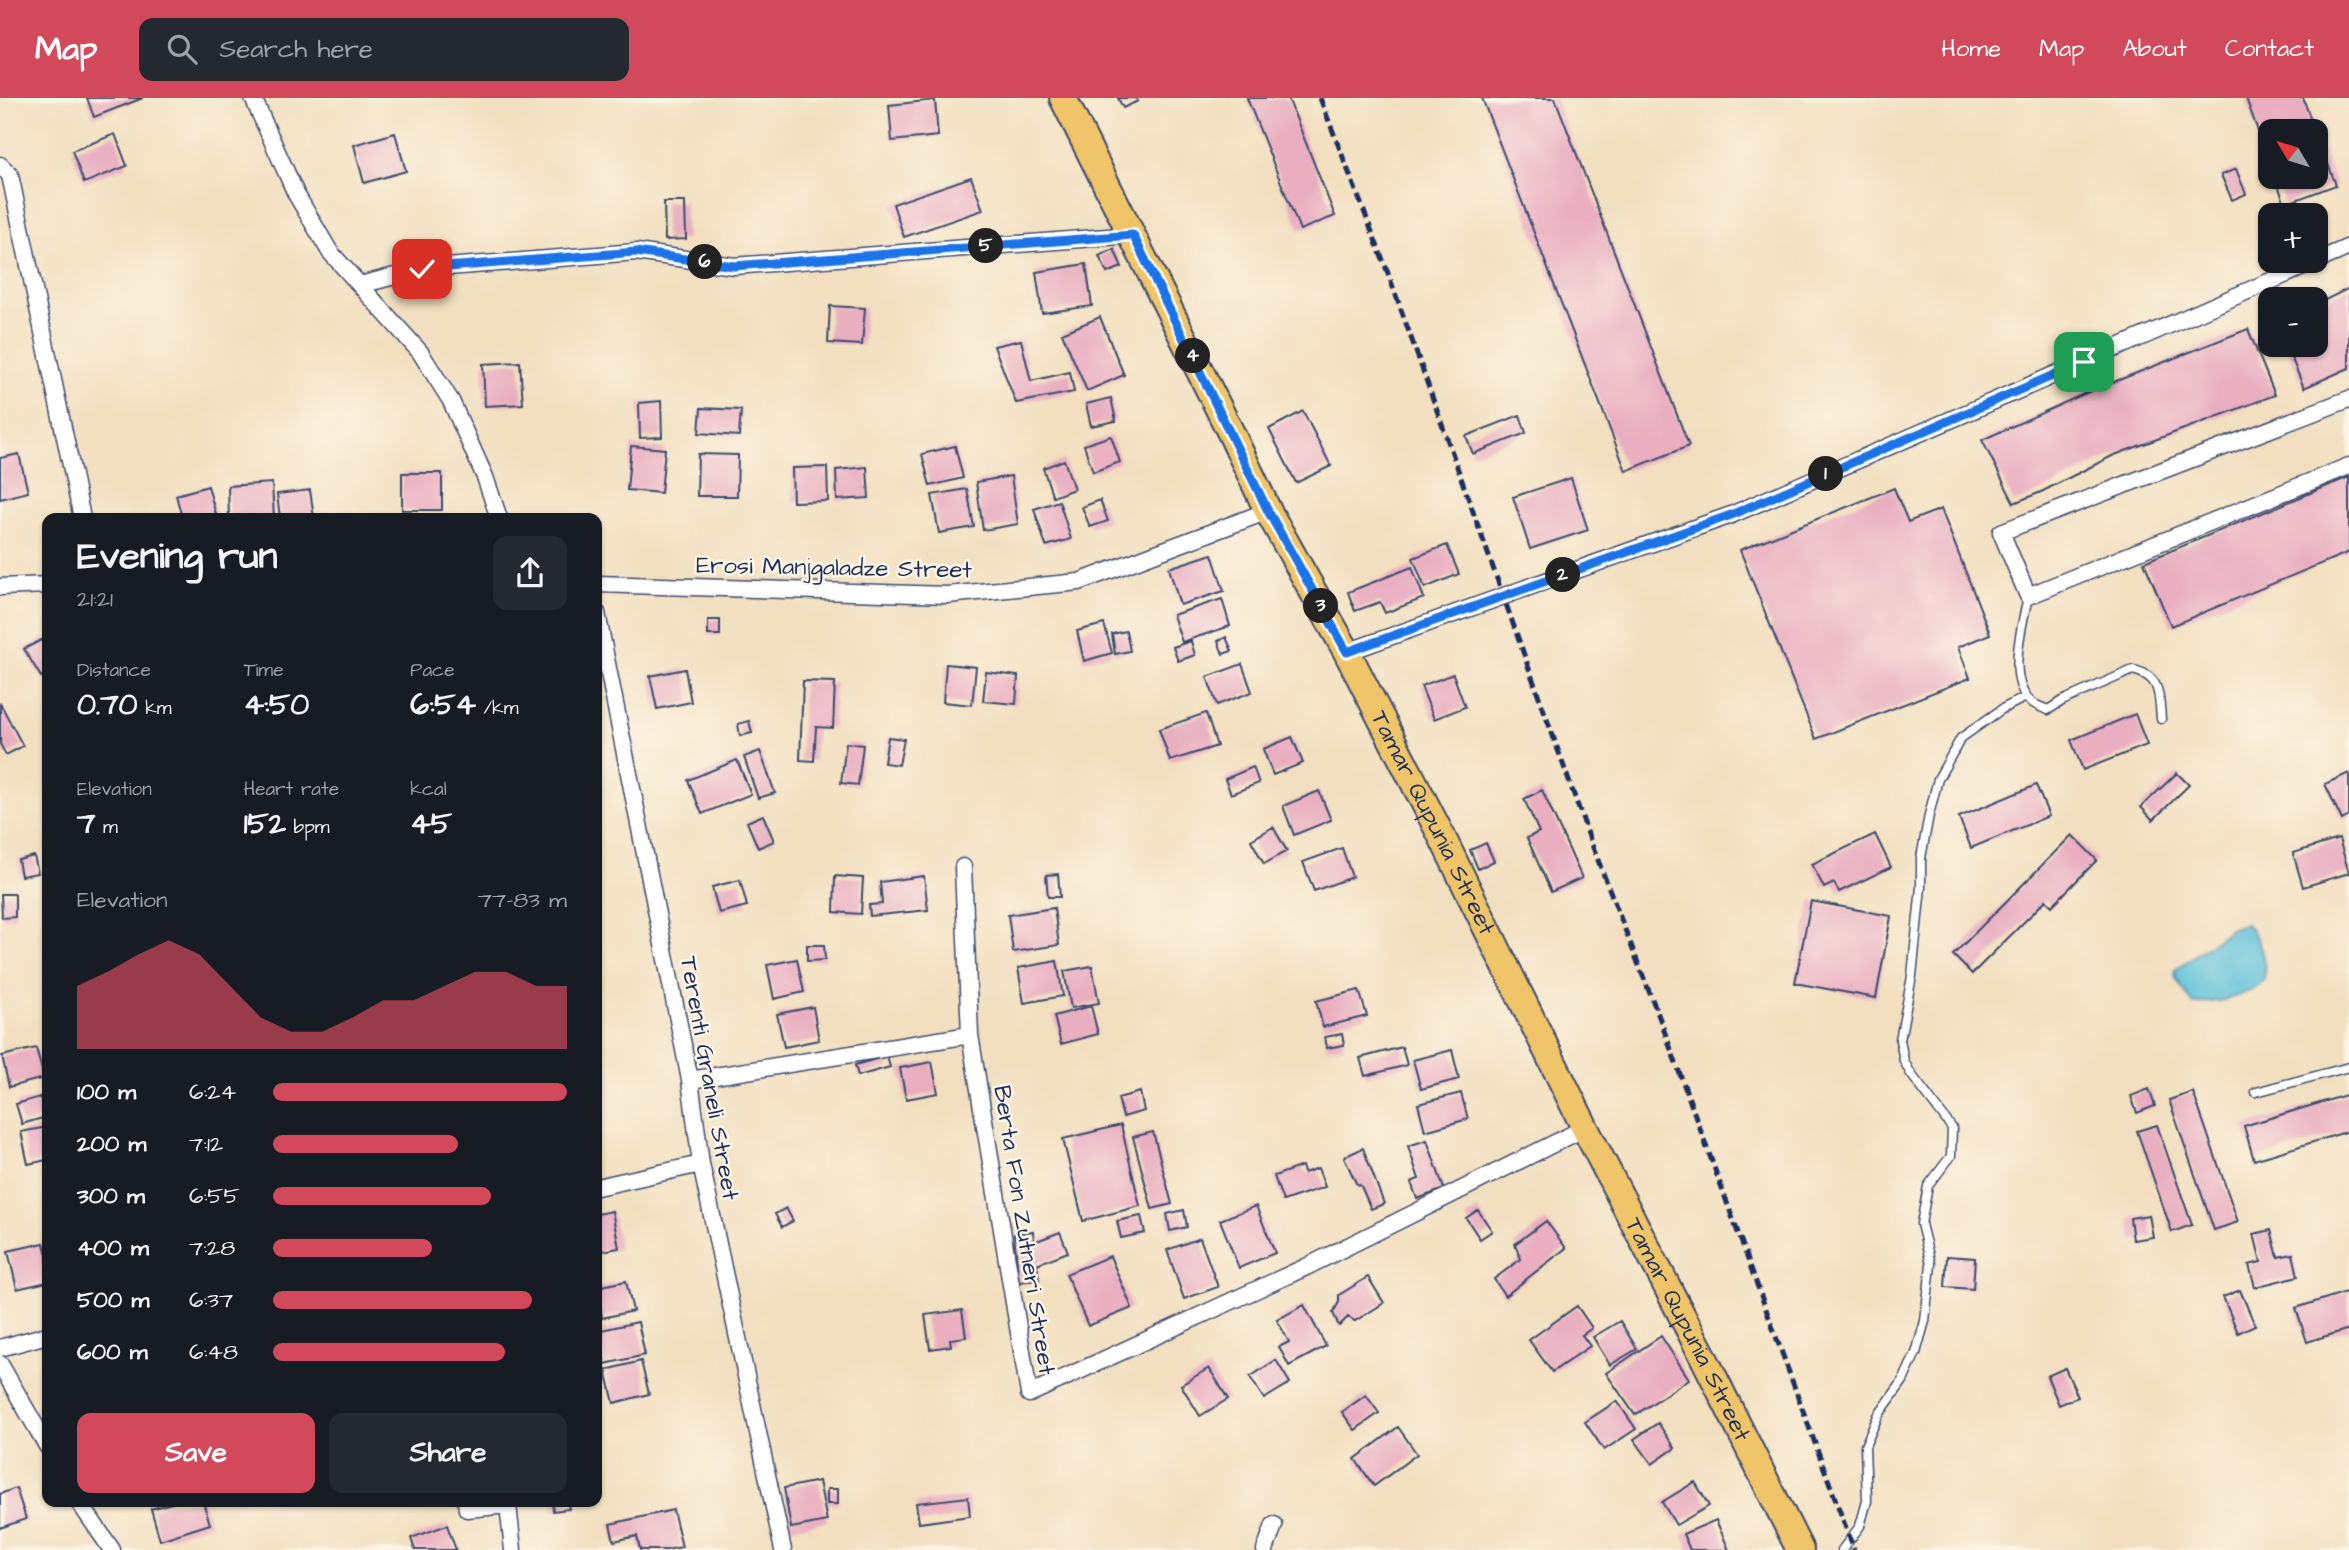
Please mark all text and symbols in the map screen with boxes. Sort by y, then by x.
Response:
search box [139,18,629,81]
text: Map [35,26,97,72]
icon: search [163,30,201,68]
text: Search here [219,31,373,67]
text: Home [1941,32,2001,66]
text: Map [2039,32,2084,66]
text: About [2122,32,2187,66]
text: Contact [2225,32,2314,66]
north arrow [2258,119,2328,189]
map controls [2258,119,2328,357]
button: + [2258,203,2328,273]
pin: 5 [968,228,1004,264]
text: 5 [979,232,992,259]
pin [392,239,452,299]
pin: 6 [688,244,722,280]
text: 6 [699,248,710,275]
icon: check [403,250,441,288]
button: − [2258,287,2328,357]
pin [2054,332,2114,392]
pin: 4 [1176,338,1210,374]
text: 4 [1186,342,1199,369]
icon: arrive [2065,343,2103,381]
pin: 1 [1808,456,1843,492]
text: 1 [1824,460,1827,487]
text: Evening run [77,531,278,583]
button: share [493,536,567,610]
street label: Erosi Manjgaladze Street [696,549,973,588]
pin: 2 [1546,558,1580,592]
text: 2 [1557,561,1568,588]
text: 21:21 [77,583,113,615]
pin: 3 [1304,588,1338,624]
text: 3 [1316,592,1325,619]
text: Distance [77,657,151,684]
text: Time [244,657,283,684]
text: Pace [410,657,454,684]
text: 0.70 [77,684,138,726]
text: 4:50 [244,684,309,726]
text: 6:54 [410,684,476,726]
text: km [138,695,172,722]
text: /km [476,695,519,722]
street label: Tamar Qupunia Street [1362,705,1504,941]
text: Elevation [77,776,152,803]
text: Heart rate [244,776,339,803]
text: kcal [410,776,447,803]
text: 7 [77,803,95,845]
text: 152 [244,803,286,845]
text: 45 [410,803,452,845]
text: m [95,814,118,841]
text: bpm [286,814,330,841]
text: Elevation [77,884,168,916]
text: 77–83 m [478,884,567,916]
street label: Terenti Graneli Street [671,953,747,1203]
text: 100 m [77,1076,136,1108]
text: 6:24 [189,1076,236,1108]
street label: Berta Fon Zutneri Street [984,1083,1064,1378]
text: 200 m [77,1128,146,1160]
text: 7:12 [189,1128,223,1160]
text: 300 m [77,1180,145,1212]
text: 6:55 [189,1180,240,1212]
street label: Tamar Qupunia Street [1616,1212,1759,1447]
text: 400 m [77,1232,149,1264]
text: 7:28 [189,1232,235,1264]
text: 500 m [77,1284,149,1316]
text: 6:37 [189,1284,233,1316]
text: 600 m [77,1336,148,1368]
text: 6:48 [189,1336,238,1368]
button: Save [77,1413,315,1493]
button: Share [329,1413,567,1493]

